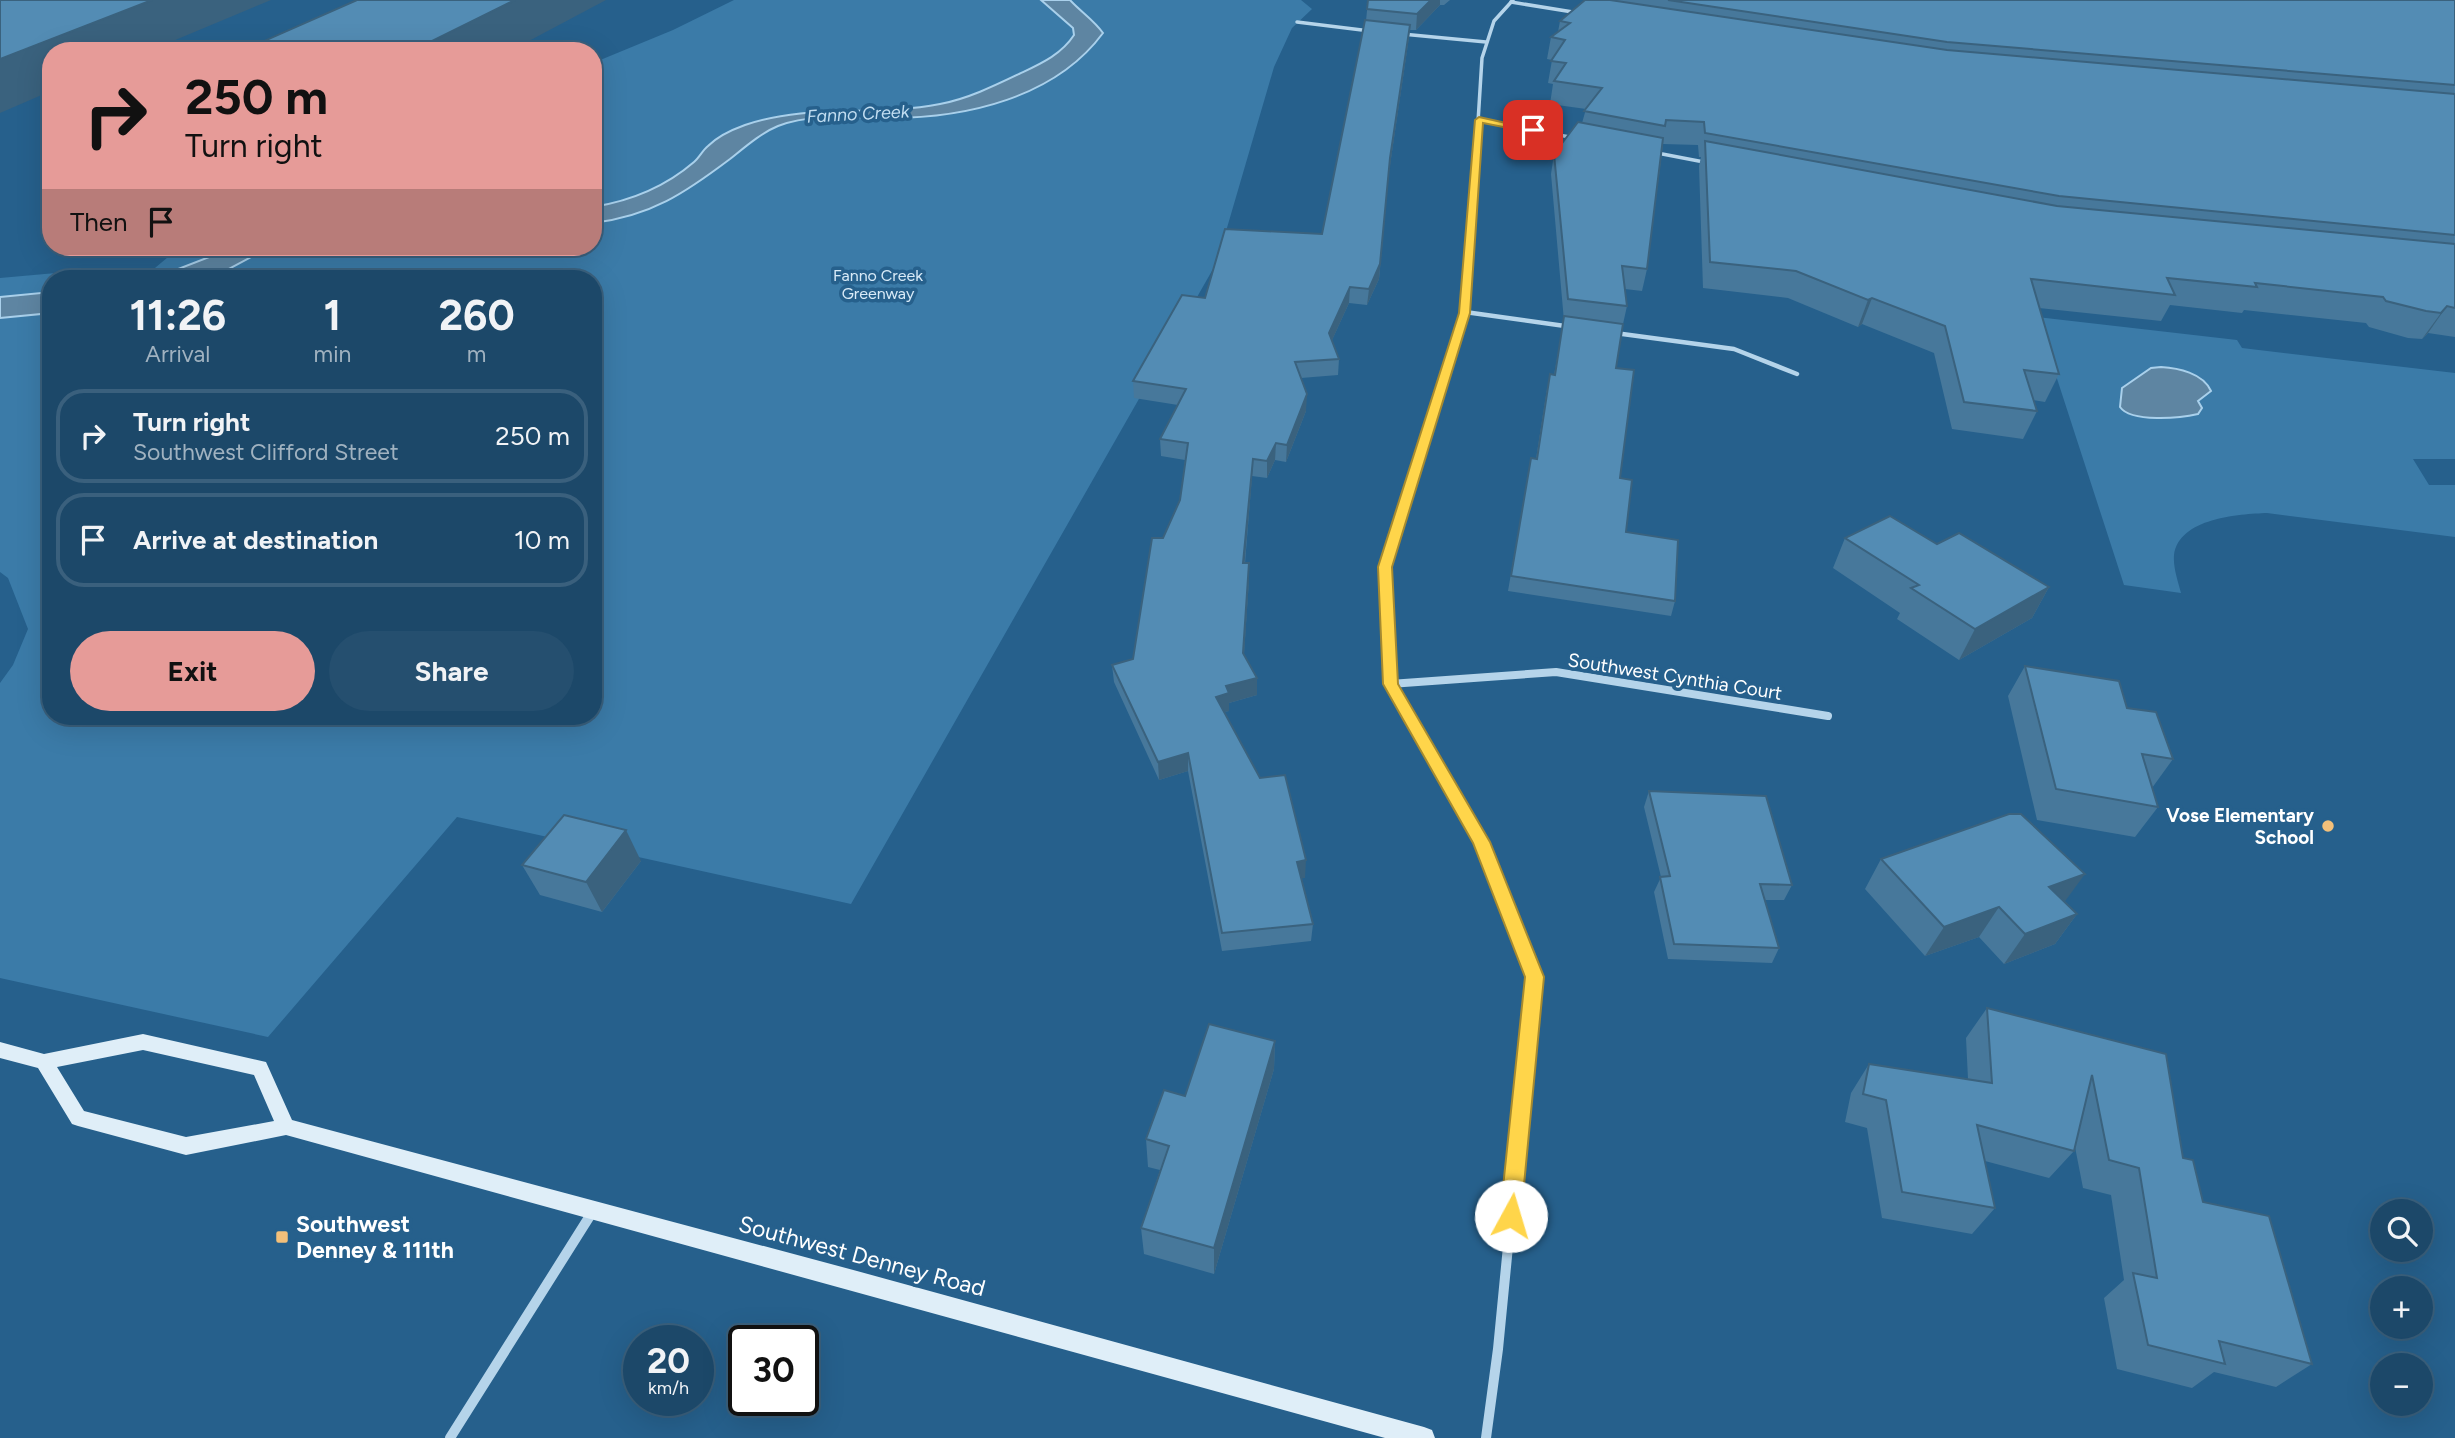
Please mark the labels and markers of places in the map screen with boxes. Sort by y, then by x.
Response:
pin [1503,100,1563,160]
place label: Vose Elementary School [2166,804,2314,849]
marker: Vose Elementary School [2320,818,2336,834]
place label: Southwest Denney & 111th [296,1210,454,1264]
marker: Southwest Denney & 111th [274,1229,290,1245]

